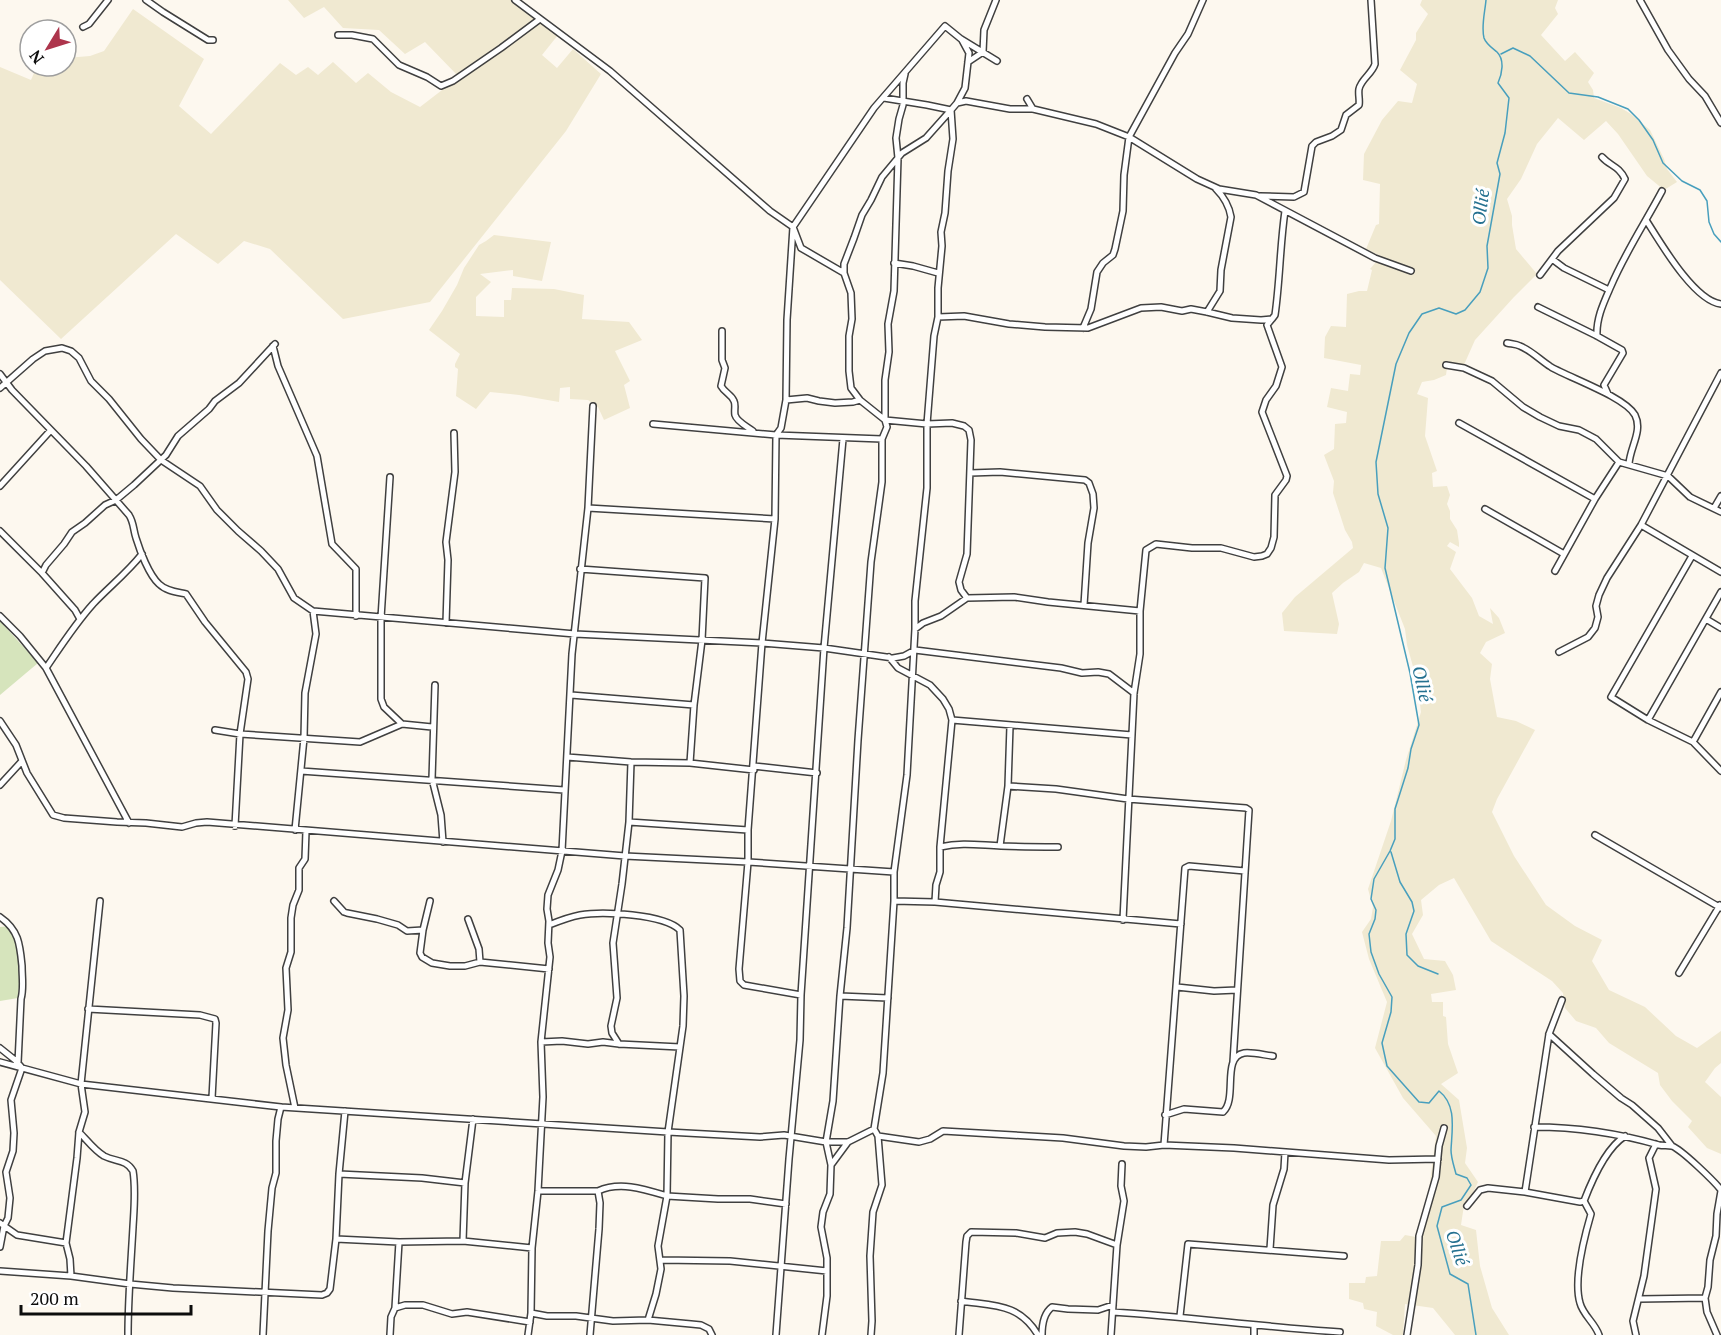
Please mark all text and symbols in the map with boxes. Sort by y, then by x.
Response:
north arrow [18,18,78,78]
text: N [24,46,49,69]
water label: Ollié [1466,186,1495,226]
water label: Ollié [1407,664,1439,705]
water label: Ollié [1441,1227,1475,1270]
scale bar [21,1278,190,1316]
text: 200 m [30,1286,79,1310]

